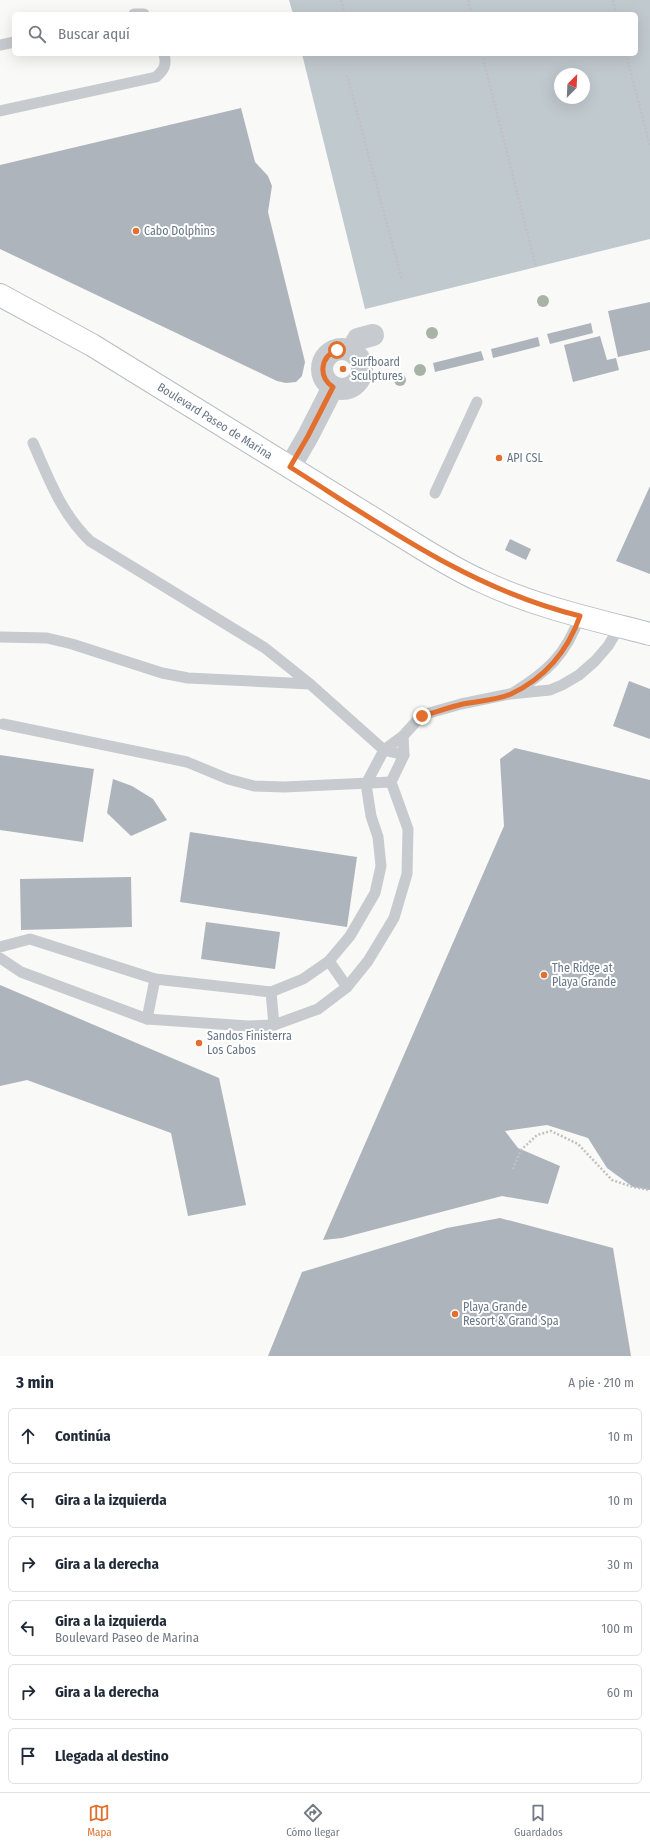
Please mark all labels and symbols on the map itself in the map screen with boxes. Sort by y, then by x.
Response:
north arrow [554,68,590,104]
place label: Cabo Dolphins [144,224,215,238]
marker: Cabo Dolphins [131,226,141,236]
route start [328,341,346,359]
place label: Surfboard Sculptures [351,355,403,383]
marker: Surfboard Sculptures [338,364,348,374]
street label: Boulevard Paseo de Marina [155,380,275,462]
place label: API CSL [507,451,544,465]
marker: API CSL [494,453,504,463]
route end [413,707,431,725]
place label: The Ridge at Playa Grande [552,961,616,989]
marker: The Ridge at Playa Grande [539,970,549,980]
place label: Sandos Finisterra Los Cabos [207,1029,292,1057]
marker: Sandos Finisterra Los Cabos [194,1038,204,1048]
place label: Playa Grande Resort & Grand Spa [463,1300,559,1328]
marker: Playa Grande Resort & Grand Spa [450,1309,460,1319]

